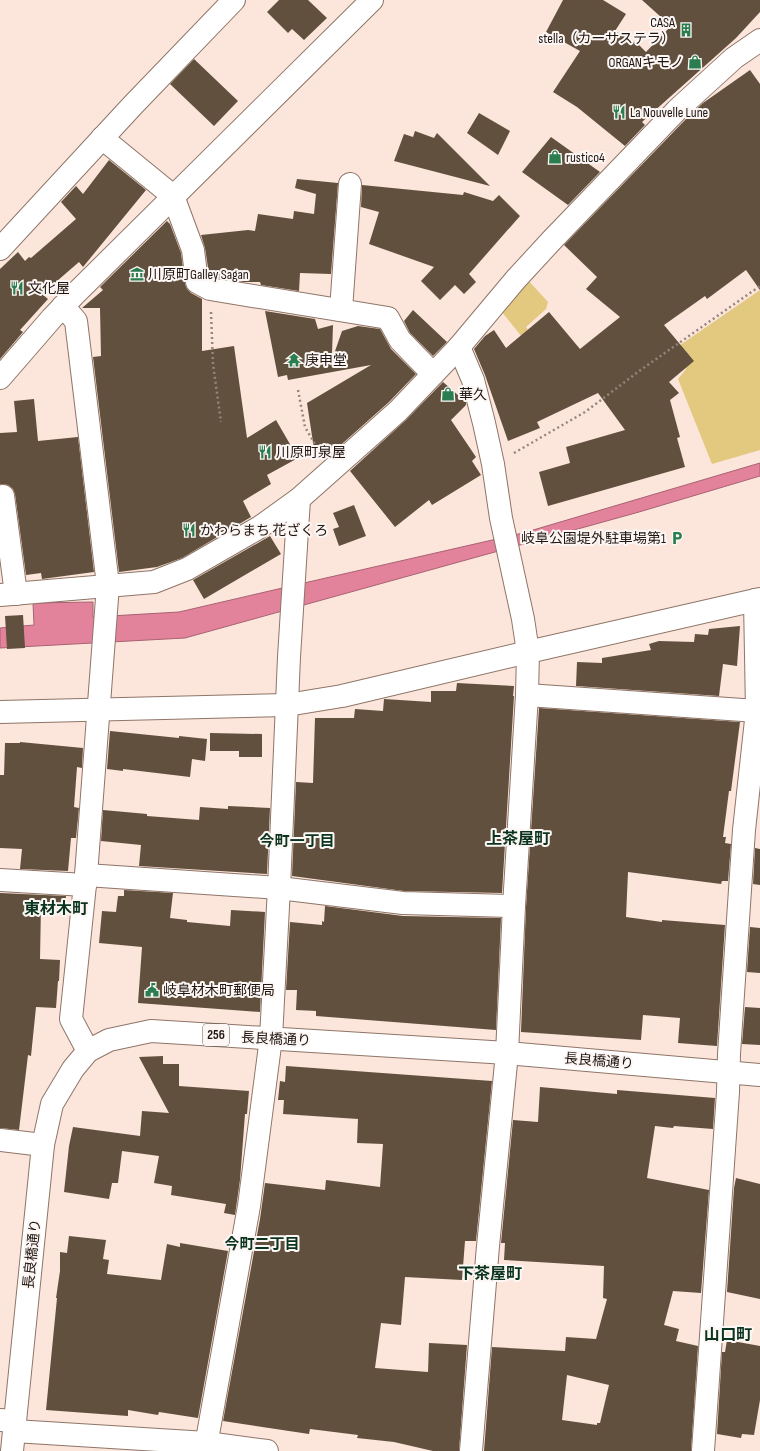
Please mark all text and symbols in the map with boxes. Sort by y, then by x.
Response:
place label: CASA stella（カーサステラ） [538,14,676,47]
building icon: CASA stella（カーサステラ） [678,22,694,38]
place label: ORGANキモノ [609,54,684,71]
shop icon: ORGANキモノ [687,54,703,70]
restaurant icon: La Nouvelle Lune [611,104,627,120]
place label: La Nouvelle Lune [630,104,708,121]
shop icon: rustico4 [547,149,563,165]
place label: rustico4 [566,149,605,166]
museum icon: 川原町Galley Sagan [129,266,145,282]
place label: 川原町Galley Sagan [148,266,249,283]
restaurant icon: 文化屋 [9,280,25,296]
place label: 文化屋 [28,280,70,297]
temple icon: 庚申堂 [286,352,302,368]
place label: 庚申堂 [305,352,347,369]
shop icon: 華久 [440,386,456,402]
place label: 華久 [459,386,487,403]
restaurant icon: 川原町泉屋 [257,444,273,460]
place label: 川原町泉屋 [276,444,346,461]
restaurant icon: かわらまち 花ざくろ [181,522,197,538]
place label: かわらまち 花ざくろ [200,522,328,539]
place label: 岐阜公園堤外駐車場第1 [521,530,666,547]
parking icon: 岐阜公園堤外駐車場第1 [669,530,685,546]
district label: 上茶屋町 [486,830,550,849]
district label: 今町一丁目 [259,832,335,851]
district label: 東材木町 [24,899,88,919]
public building icon: 岐阜材木町郵便局 [144,982,160,998]
place label: 岐阜材木町郵便局 [163,982,275,999]
road number: 256 [203,1024,229,1046]
street label: 長良橋通り [241,1029,311,1049]
street label: 長良橋通り [563,1049,635,1073]
street label: 長良橋通り [20,1218,44,1290]
district label: 今町二丁目 [224,1235,300,1254]
district label: 下茶屋町 [458,1265,522,1284]
district label: 山口町 [704,1326,752,1345]

